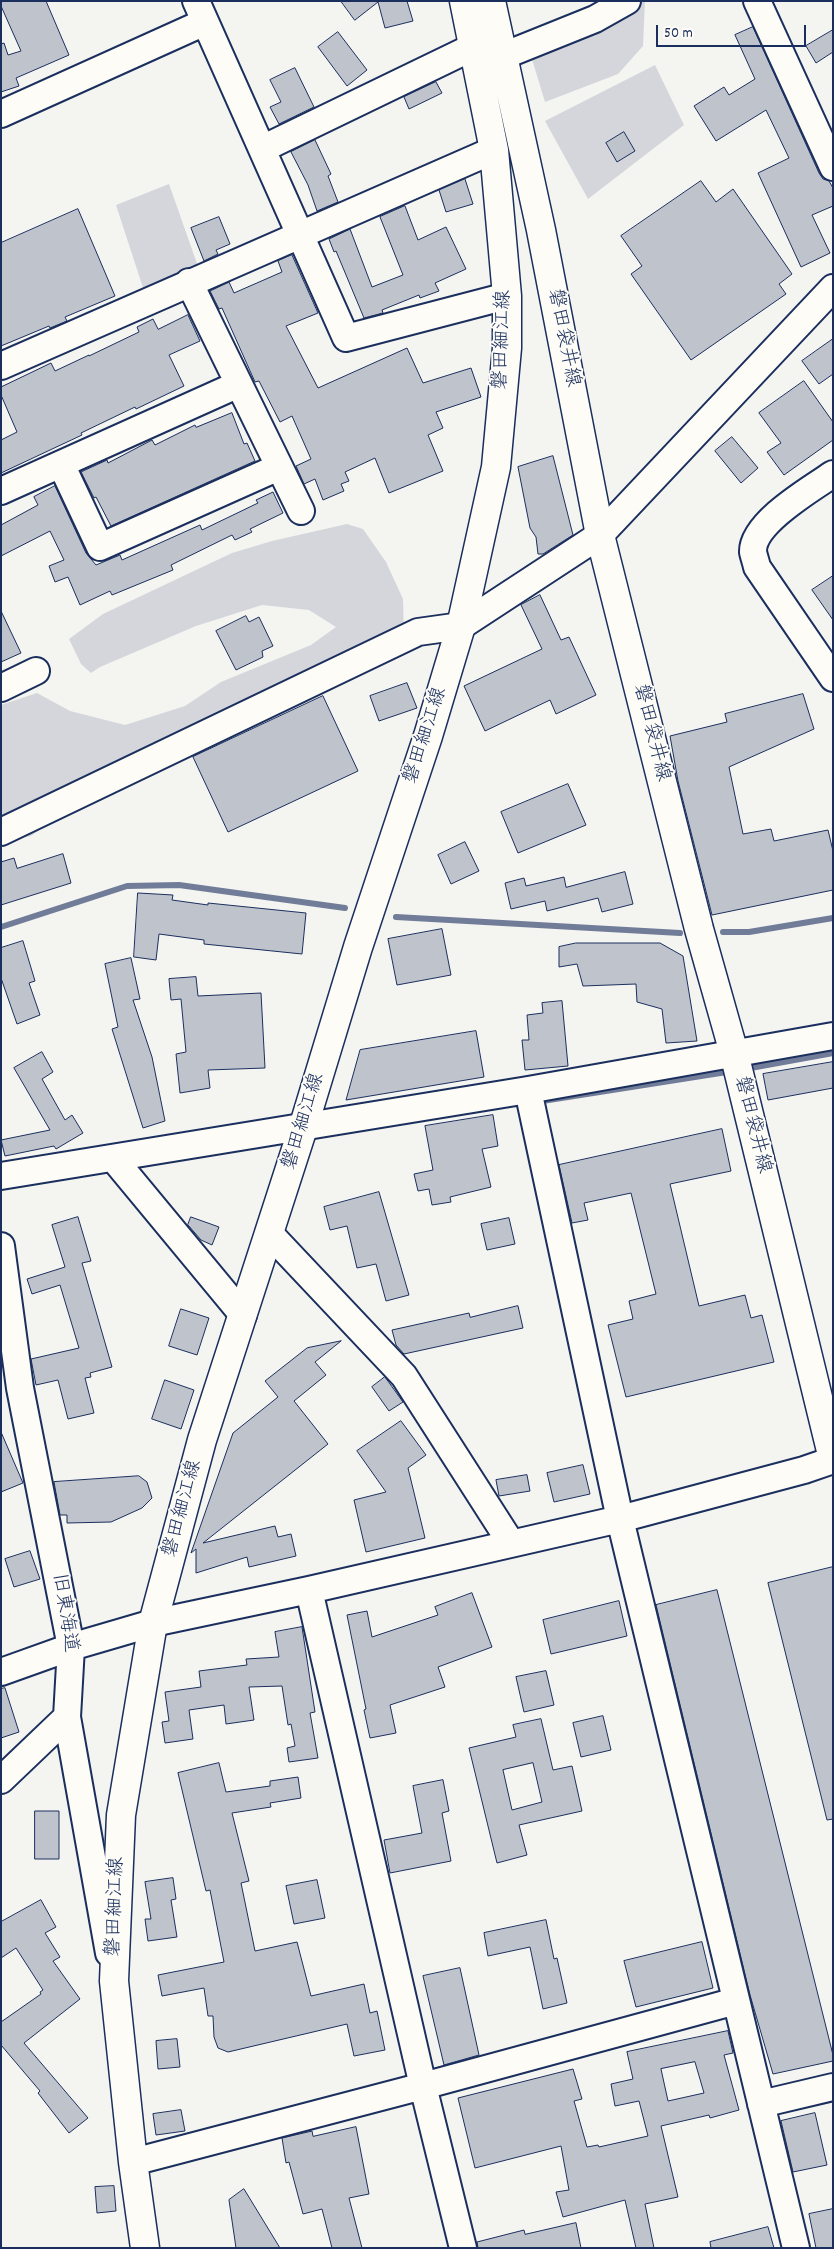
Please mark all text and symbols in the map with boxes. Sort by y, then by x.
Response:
scale bar [659,15,809,47]
text: 50 m [664,23,693,45]
street label: 磐田袋井線 [541,287,583,389]
street label: 磐田細江線 [490,290,518,390]
street label: 磐田袋井線 [626,682,674,784]
street label: 磐田細江線 [400,685,454,787]
street label: 磐田細江線 [279,1071,331,1173]
street label: 磐田袋井線 [727,1074,775,1176]
street label: 磐田細江線 [159,1458,209,1560]
street label: 旧東海道 [45,1572,81,1654]
street label: 磐田細江線 [103,1857,131,1957]

